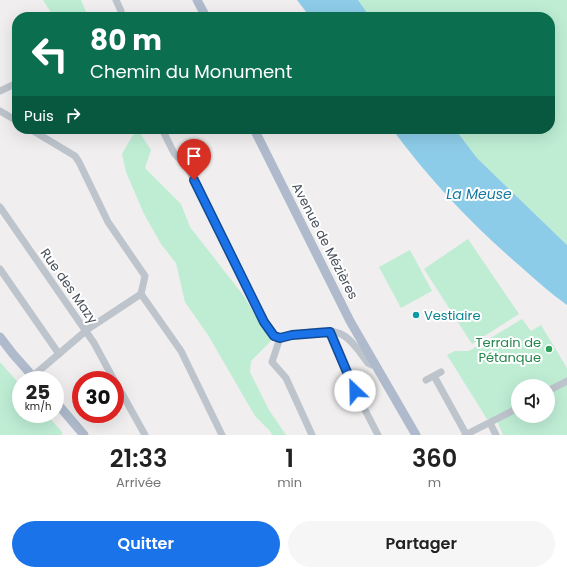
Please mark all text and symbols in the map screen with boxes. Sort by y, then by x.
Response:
text: 80 m [90,21,162,60]
icon: left [24,28,76,80]
text: Chemin du Monument [90,59,292,84]
icon: right [62,104,84,126]
text: Puis [24,105,54,126]
pin [177,139,211,180]
icon: arrive [183,145,205,167]
street label: Avenue de Mézières [287,179,363,303]
water label: La Meuse [446,184,512,204]
street label: Rue des Mazy [36,244,102,328]
place label: Vestiaire [424,306,480,325]
marker: Vestiaire [411,310,421,320]
place label: Terrain de Pétanque [476,333,541,367]
marker: Terrain de Pétanque [544,344,554,354]
position arrow [334,370,376,412]
speed limit sign: 30 [72,371,124,423]
text: 25 [26,378,50,406]
map controls [511,379,555,423]
button: sound [511,379,555,423]
text: km/h [25,399,51,414]
text: 21:33 [110,442,167,475]
text: 1 [285,442,294,475]
text: 360 [412,442,457,475]
text: Arrivée [116,473,161,492]
text: min [277,473,302,492]
text: m [428,473,441,492]
button: Quitter [12,521,280,567]
button: Partager [288,521,555,567]

